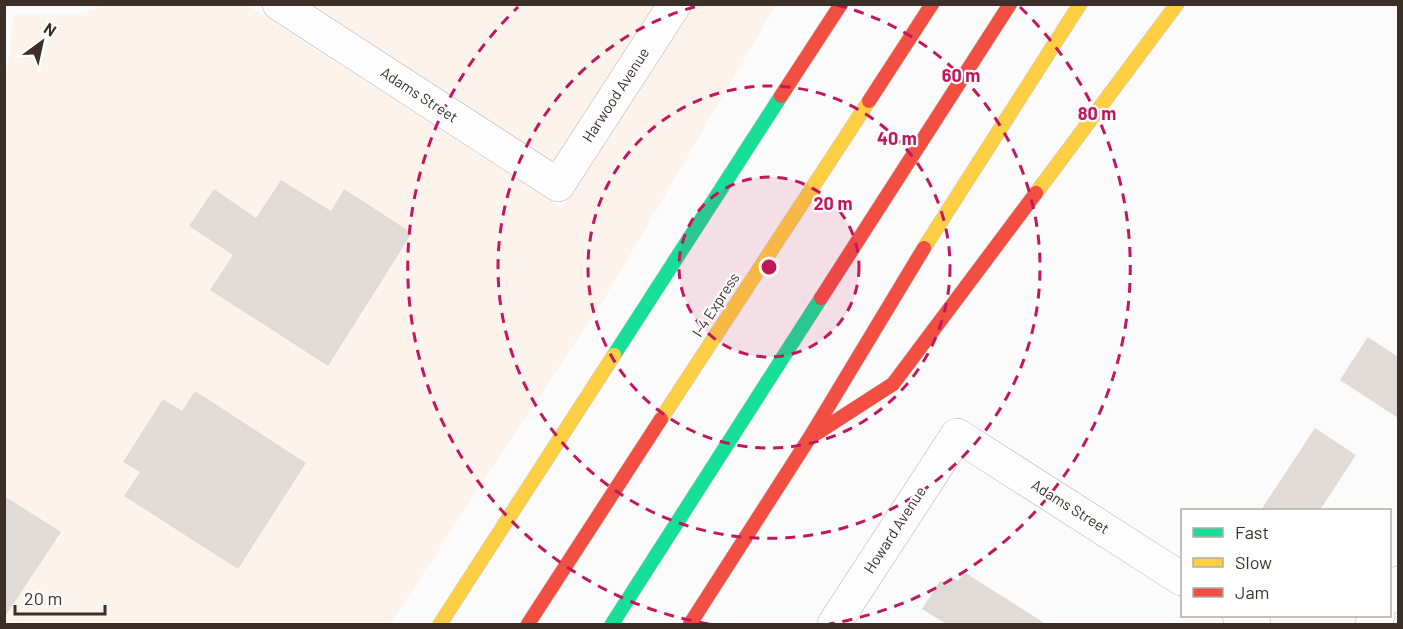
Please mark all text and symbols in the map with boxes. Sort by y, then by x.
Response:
north arrow [12,12,72,72]
text: N [41,18,60,40]
street label: Harwood Avenue [578,44,652,145]
street label: Adams Street [378,63,461,126]
text: 60 m [942,64,980,86]
text: 80 m [1078,102,1116,124]
text: 40 m [877,127,917,149]
text: 20 m [814,192,852,214]
centre of rings [759,257,779,277]
street label: I-4 Express [688,269,743,340]
street label: Adams Street [1028,475,1113,537]
street label: Howard Avenue [859,483,929,576]
legend [1181,509,1391,617]
text: Fast [1235,521,1269,543]
text: Slow [1235,551,1272,573]
scale bar [15,578,105,616]
text: Jam [1235,581,1269,603]
text: 20 m [24,587,62,609]

